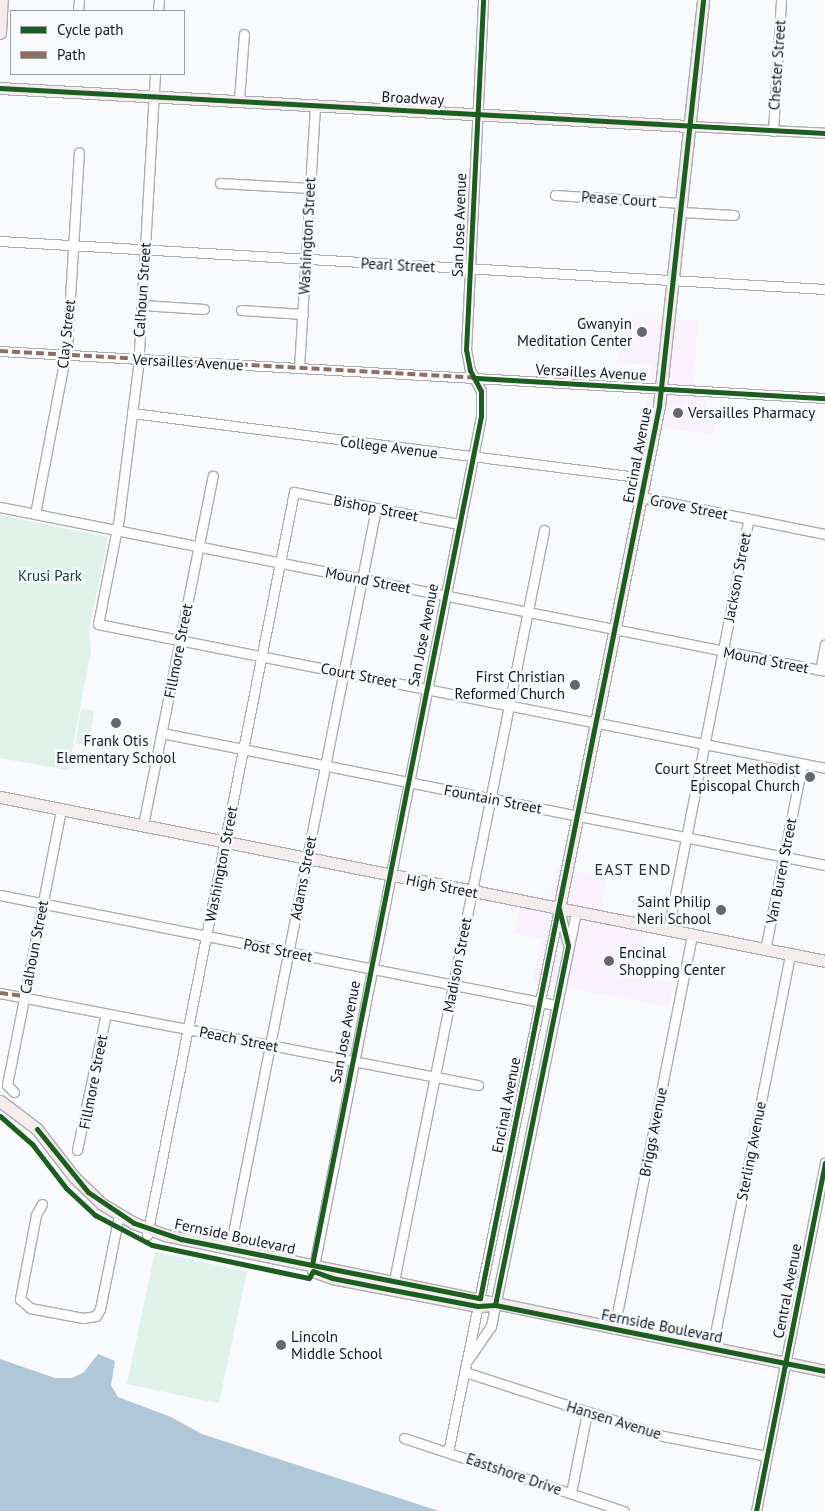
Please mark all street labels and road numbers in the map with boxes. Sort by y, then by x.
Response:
street label: Chester Street [765,19,789,111]
street label: Broadway [381,87,445,109]
street label: San Jose Avenue [448,172,470,278]
street label: Washington Street [295,177,319,295]
street label: Pease Court [581,187,657,211]
street label: Calhoun Street [130,242,154,338]
street label: Pearl Street [360,254,436,276]
street label: Clay Street [53,298,79,370]
street label: Versailles Avenue [132,350,244,374]
street label: Versailles Avenue [535,360,647,384]
street label: Encinal Avenue [619,405,655,505]
street label: College Avenue [339,432,439,462]
street label: Bishop Street [332,491,420,525]
street label: Grove Street [648,491,730,523]
street label: Jackson Street [720,531,754,623]
street label: Mound Street [324,563,412,597]
street label: San Jose Avenue [404,582,442,688]
street label: Fillmore Street [160,602,196,700]
street label: Mound Street [722,643,810,677]
street label: Court Street [319,659,399,691]
street label: Fountain Street [443,781,543,817]
street label: Washington Street [201,805,241,923]
street label: Van Buren Street [762,817,800,925]
street label: Adams Street [286,835,320,921]
street label: High Street [405,870,479,902]
street label: Calhoun Street [16,899,52,995]
street label: Madison Street [439,916,475,1014]
street label: Post Street [242,935,314,965]
street label: San Jose Avenue [326,979,364,1085]
street label: Peach Street [198,1023,280,1055]
street label: Fillmore Street [75,1033,111,1131]
street label: Encinal Avenue [488,1055,524,1155]
street label: Briggs Avenue [635,1086,671,1178]
street label: Sterling Avenue [733,1100,769,1202]
street label: Fernside Boulevard [173,1214,297,1258]
street label: Central Avenue [769,1242,805,1340]
street label: Fernside Boulevard [600,1305,724,1347]
street label: Hansen Avenue [564,1397,664,1443]
street label: Eastshore Drive [464,1449,564,1499]

